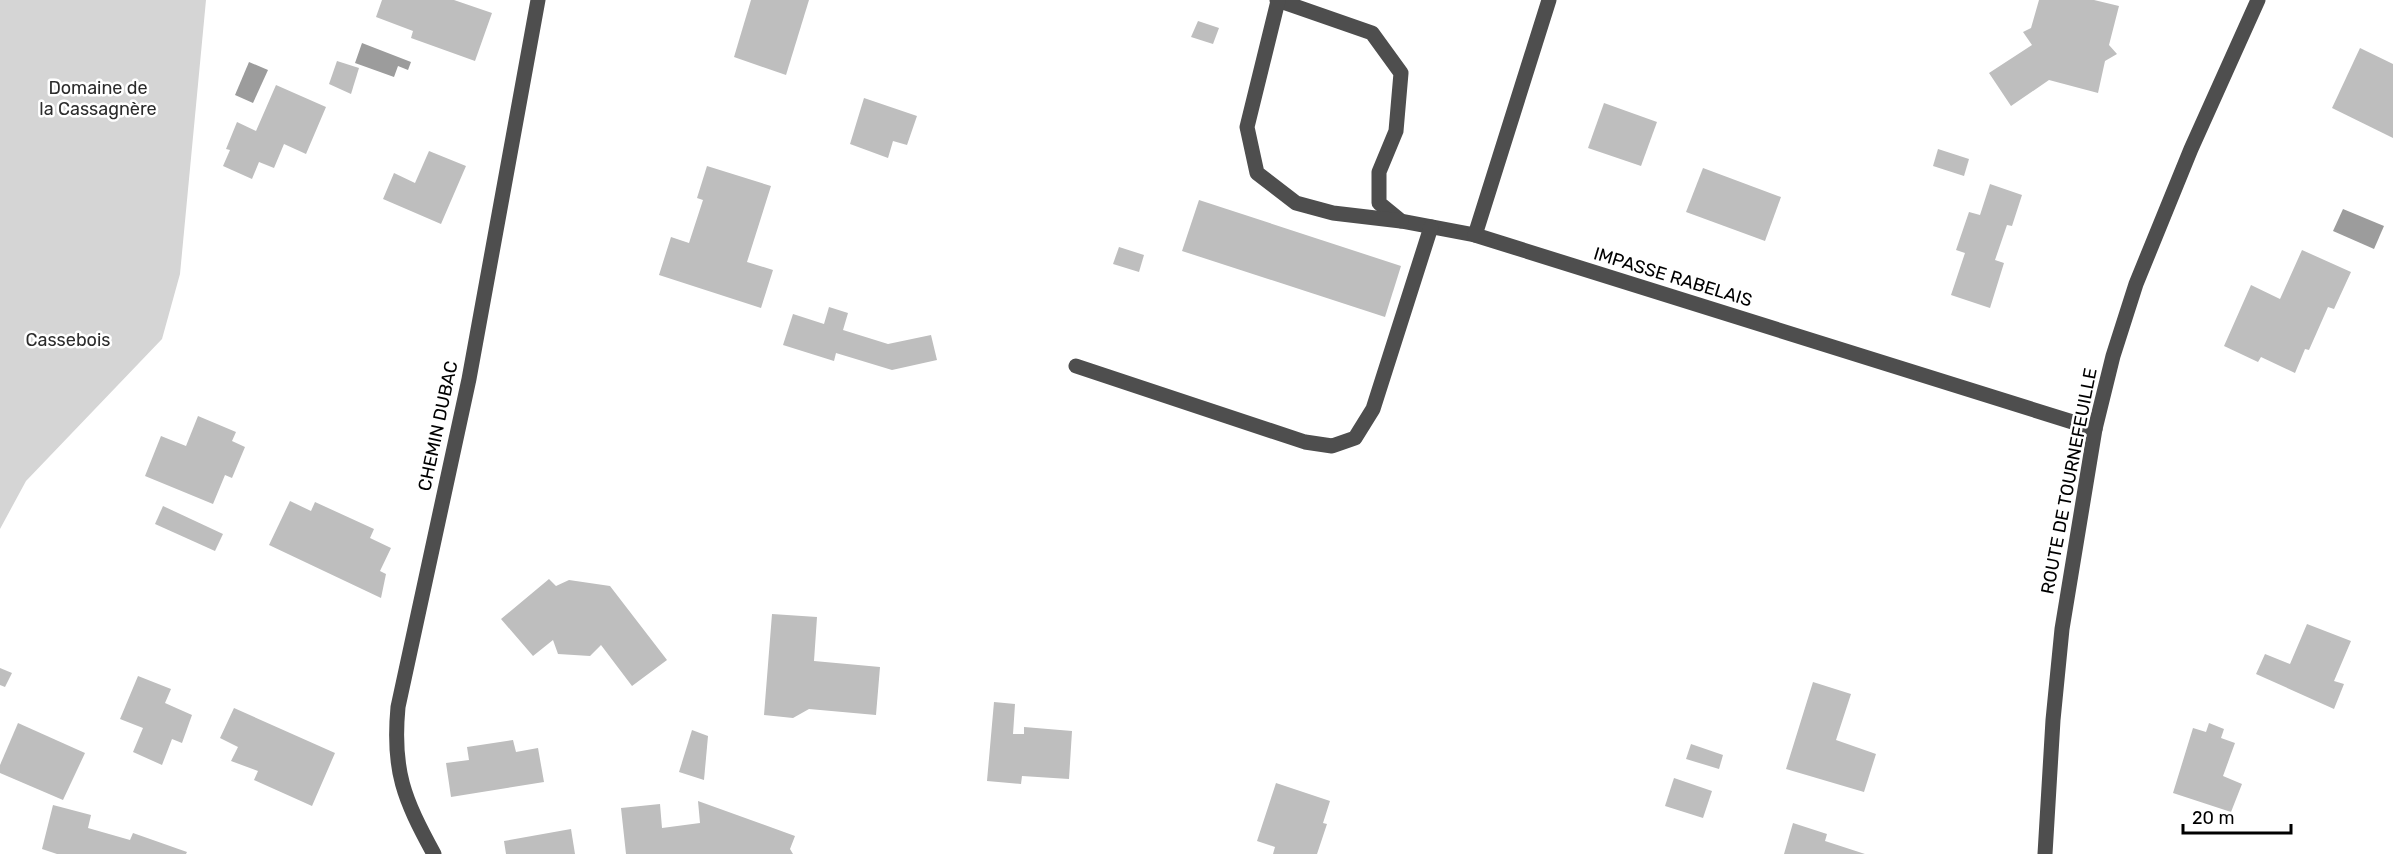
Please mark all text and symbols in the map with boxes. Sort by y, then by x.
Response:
park label: Domaine de la Cassagnère [39,77,157,120]
street label: IMPASSE RABELAIS [1591,242,1755,312]
park label: Cassebois [26,329,110,351]
street label: CHEMIN DUBAC [413,359,463,493]
street label: ROUTE DE TOURNEFEUILLE [2036,366,2102,596]
scale bar [2183,797,2291,835]
text: 20 m [2192,807,2234,829]

